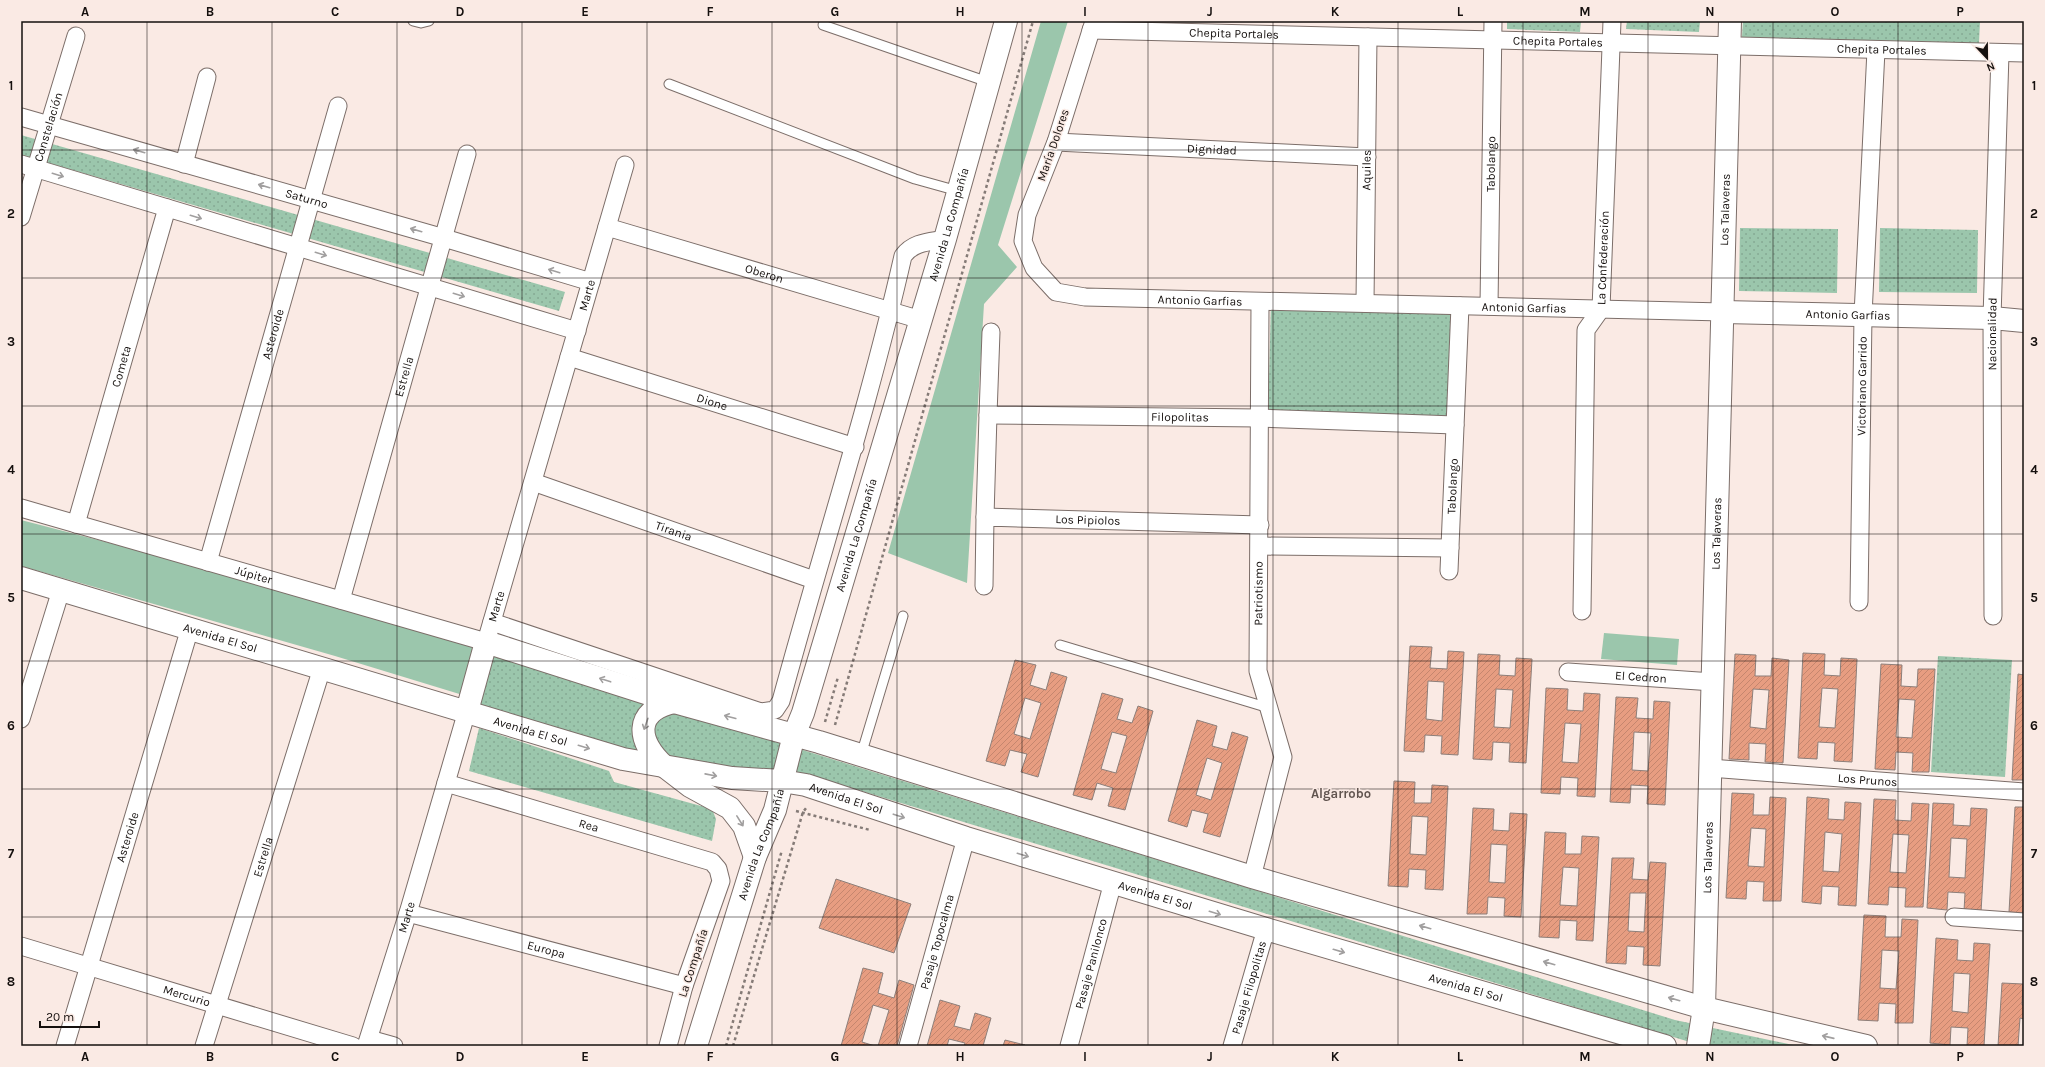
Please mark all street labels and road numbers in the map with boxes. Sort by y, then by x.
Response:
street label: Chepita Portales [1189,25,1279,42]
street label: Chepita Portales [1513,33,1603,50]
street label: Chepita Portales [1837,41,1927,58]
street label: Constelación [31,91,65,163]
street label: María Dolores [1034,107,1072,183]
street label: Tabolango [1484,136,1498,192]
street label: Dignidad [1187,141,1237,158]
street label: Aquiles [1359,150,1374,190]
street label: Avenida La Compañía [926,166,972,283]
street label: Los Talaveras [1717,173,1733,246]
street label: Saturno [284,186,330,211]
street label: La Confederación [1594,210,1612,305]
street label: Oberon [743,261,785,286]
street label: Marte [576,278,598,313]
street label: Antonio Garfias [1158,292,1243,309]
street label: Nacionalidad [1985,297,2000,370]
street label: Antonio Garfias [1481,300,1567,316]
street label: Asteroide [259,307,287,361]
street label: Antonio Garfias [1805,307,1891,323]
street label: Victoriano Garrido [1854,336,1870,436]
street label: Cometa [109,344,134,389]
street label: Estrella [392,355,416,399]
street label: Dione [695,391,729,413]
street label: Filopolitas [1151,410,1209,424]
street label: Tabolango [1444,458,1461,514]
street label: Avenida La Compañía [833,477,880,593]
street label: Los Talaveras [1709,497,1724,570]
street label: Los Pipiolos [1055,512,1121,528]
street label: Tirania [653,518,694,544]
street label: Patriotismo [1251,561,1266,626]
street label: Júpiter [233,563,274,587]
street label: Marte [485,589,508,624]
street label: Avenida El Sol [182,620,259,656]
street label: El Cedron [1615,668,1667,686]
street label: Avenida El Sol [492,713,569,749]
street label: Los Prunos [1837,771,1898,789]
street label: Avenida El Sol [808,780,885,817]
street label: Avenida La Compañía [735,787,787,902]
street label: Asteroide [113,810,142,864]
street label: Rea [577,816,600,835]
street label: Los Talaveras [1700,821,1716,894]
street label: Estrella [250,835,276,879]
street label: Avenida El Sol [1117,878,1194,913]
street label: Pasaje Topocalma [917,893,957,991]
street label: Marte [395,900,418,935]
street label: Pasaje Panilonco [1072,917,1110,1011]
street label: La Compañía [675,927,711,999]
street label: Europa [526,938,567,961]
street label: Pasaje Filopolitas [1229,939,1269,1036]
street label: Avenida El Sol [1427,970,1505,1005]
street label: Mercurio [161,982,212,1010]

